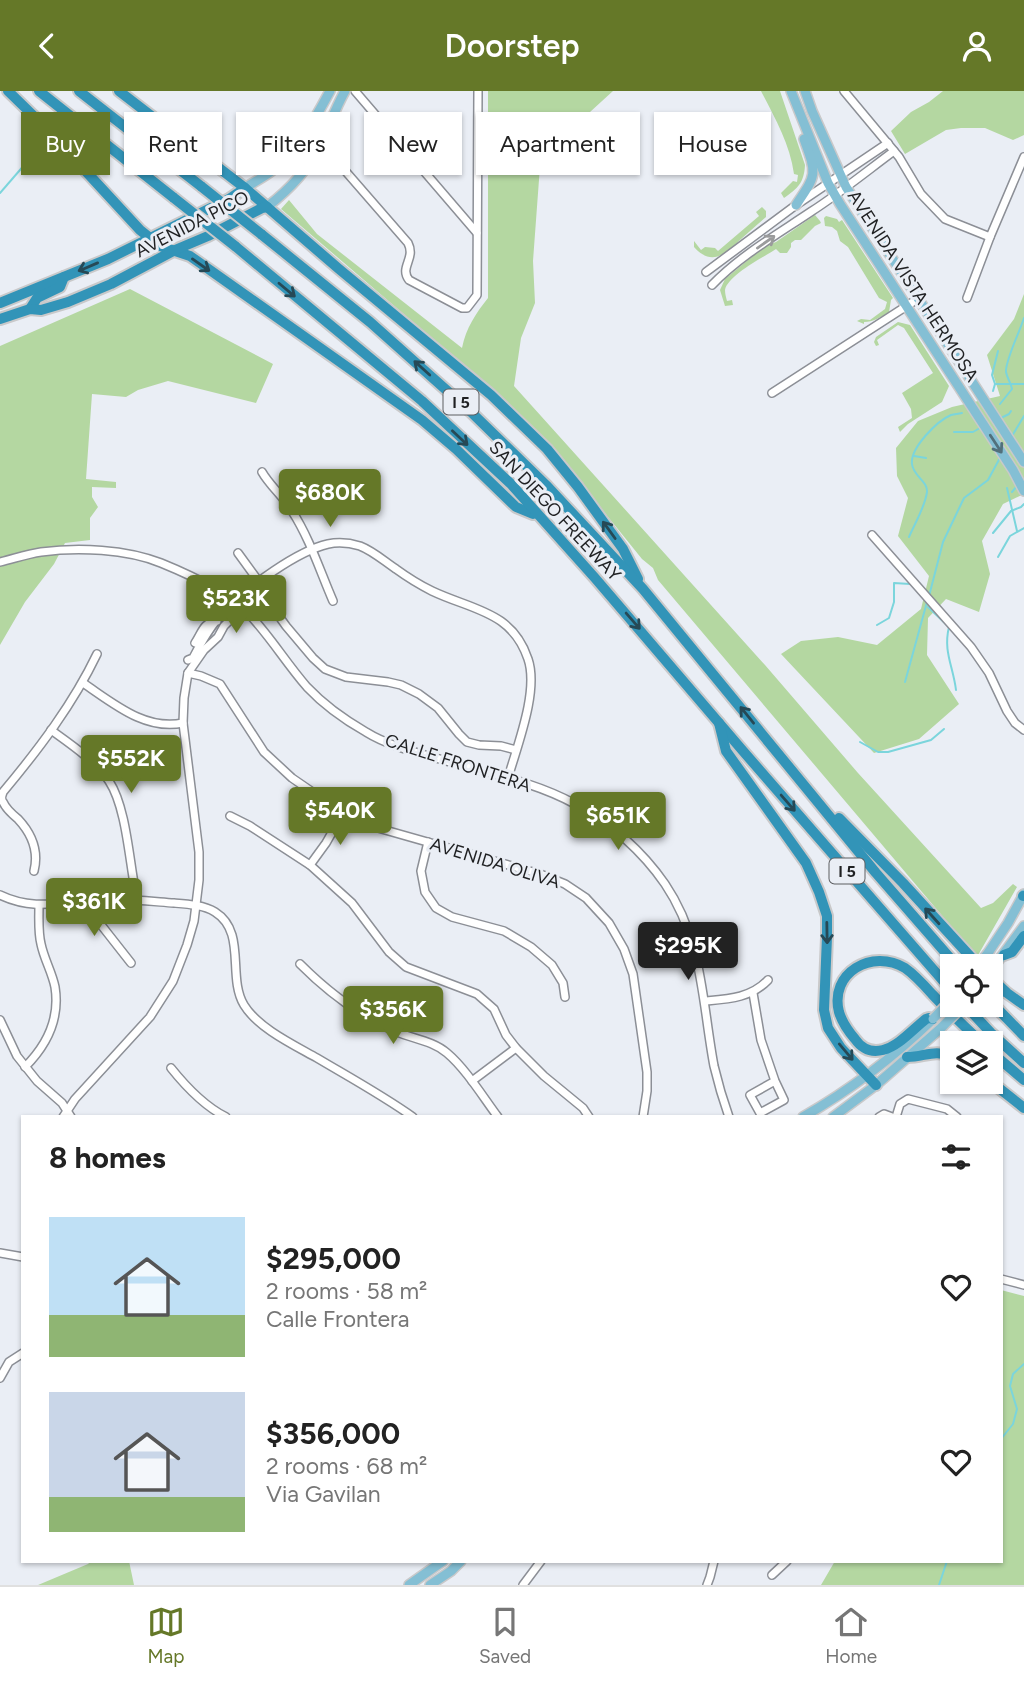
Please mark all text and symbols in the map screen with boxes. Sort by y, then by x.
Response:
icon: back [28,27,66,65]
text: Doorstep [444,27,580,65]
icon: person [958,27,996,65]
chip: Buy [21,112,110,175]
chip: Rent [124,112,222,175]
chip: Filters [236,112,350,175]
chip: New [364,112,462,175]
chip: Apartment [476,112,640,175]
chip: House [654,112,771,175]
street label: AVENIDA PICO [131,186,253,262]
street label: AVENIDA VISTA HERMOSA [843,186,983,386]
one-way arrow [756,235,775,249]
one-way arrow [192,257,211,272]
one-way arrow [78,261,99,274]
one-way arrow [278,282,296,298]
one-way arrow [413,360,431,376]
road number: I 5 [444,389,478,415]
one-way arrow [452,429,469,446]
one-way arrow [990,434,1004,454]
street label: SAN DIEGO FREEWAY [484,436,626,586]
pin: $680K [281,469,379,529]
text: $680K [295,478,365,506]
one-way arrow [602,521,617,540]
pin: $523K [187,575,285,635]
text: $523K [202,584,270,612]
one-way arrow [625,612,641,630]
one-way arrow [739,707,754,725]
street label: CALLE FRONTERA [382,729,534,797]
pin: $552K [82,735,180,795]
text: $552K [97,744,165,772]
pin: $540K [291,787,389,847]
pin: $651K [569,793,667,852]
one-way arrow [780,794,796,812]
text: $540K [305,796,375,824]
text: $651K [586,801,650,829]
street label: AVENIDA OLIVA [427,833,563,893]
road number: I 5 [830,859,864,883]
pin: $361K [45,879,143,938]
text: $361K [62,887,126,915]
one-way arrow [924,907,940,925]
one-way arrow [820,921,834,944]
pin: $295K [639,923,737,982]
text: $295K [654,931,722,959]
map controls [940,954,1003,1094]
button: locate [940,954,1003,1017]
pin: $356K [344,986,442,1046]
text: $356K [359,995,427,1023]
button: layers [940,1031,1003,1094]
one-way arrow [838,1043,854,1061]
icon: filters [937,1138,975,1176]
text: 8 homes [49,1139,166,1176]
text: $295,000 [266,1240,401,1277]
icon: home [105,1245,189,1329]
icon: heart [937,1268,975,1306]
text: 2 rooms · 58 m² [266,1277,427,1305]
text: Calle Frontera [266,1305,410,1333]
text: $356,000 [266,1415,400,1452]
icon: home [105,1420,189,1504]
icon: heart [937,1443,975,1481]
text: 2 rooms · 68 m² [266,1452,427,1480]
text: Via Gavilan [266,1480,381,1508]
tab: Map [147,1603,185,1668]
tab: Saved [479,1603,531,1668]
tab: Home [825,1603,877,1668]

